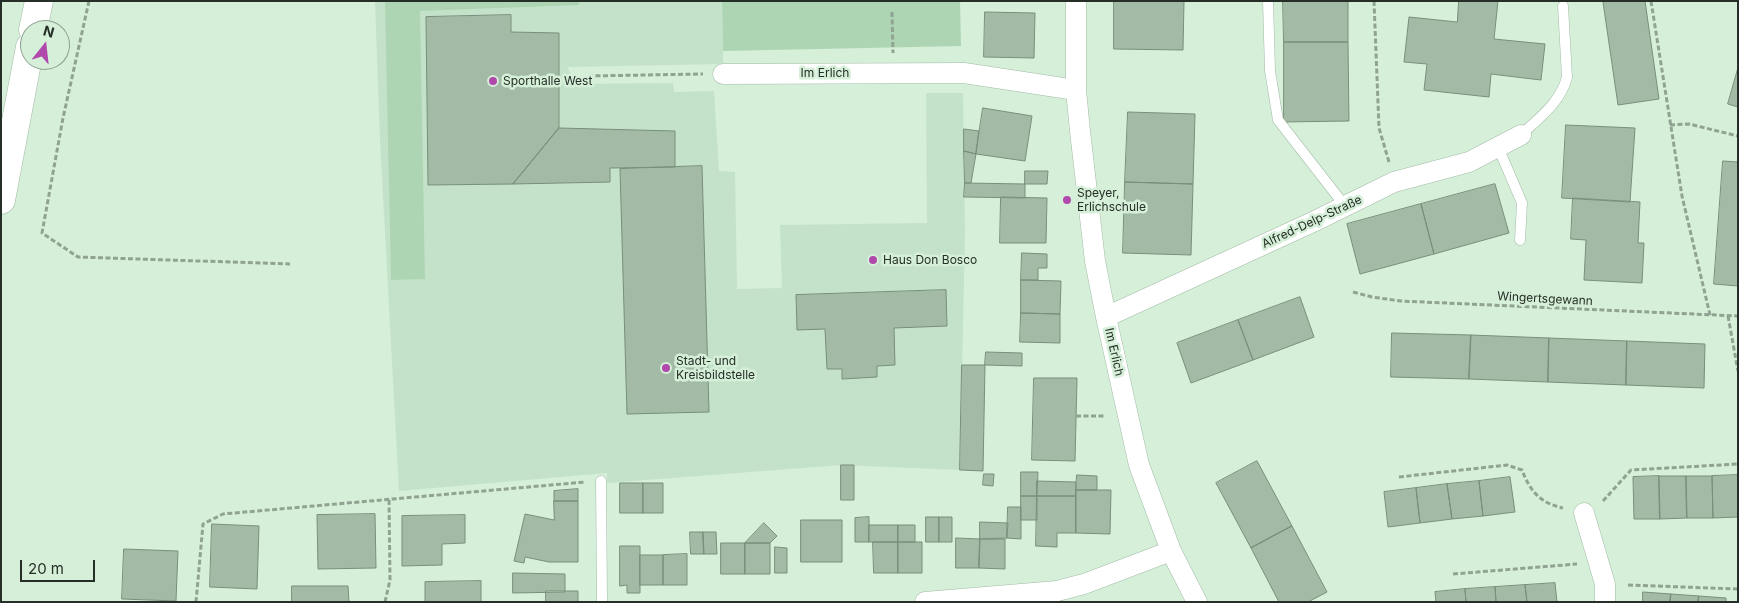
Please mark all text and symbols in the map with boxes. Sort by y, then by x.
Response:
north arrow [20,20,70,70]
text: N [42,21,56,41]
street label: Im Erlich [801,66,849,80]
place label: Sporthalle West [503,74,592,88]
marker: Sporthalle West [487,75,499,87]
place label: Speyer, Erlichschule [1077,186,1146,214]
street label: Alfred-Delp-Straße [1260,193,1364,251]
marker: Speyer, Erlichschule [1061,194,1073,206]
place label: Haus Don Bosco [883,253,977,267]
marker: Haus Don Bosco [867,254,879,266]
street label: Wingertsgewann [1497,289,1593,309]
street label: Im Erlich [1101,327,1127,377]
place label: Stadt- und Kreisbildstelle [676,354,755,382]
marker: Stadt- und Kreisbildstelle [660,362,672,374]
scale bar [22,550,98,582]
text: 20 m [28,559,64,578]

